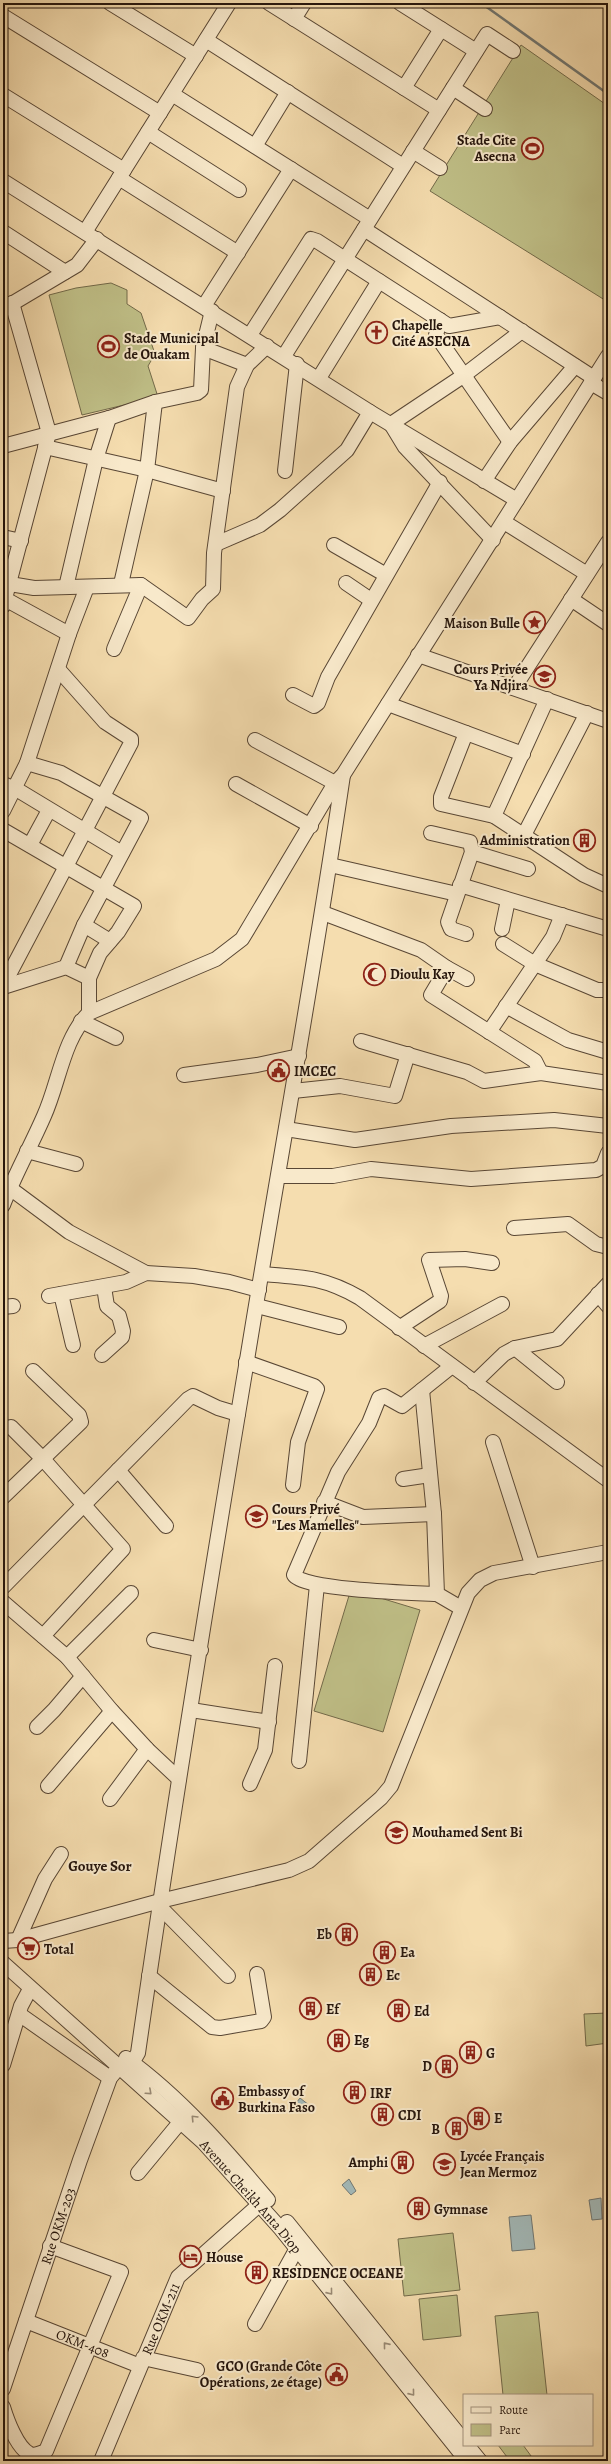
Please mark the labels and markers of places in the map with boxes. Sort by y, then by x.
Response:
place label: Stade Cite Asecna [457,131,517,166]
sports icon: Stade Cite Asecna [519,135,545,161]
place label: Chapelle Cité ASECNA [392,316,470,351]
church icon: Chapelle Cité ASECNA [364,320,390,346]
place label: Stade Municipal de Ouakam [124,329,219,364]
sports icon: Stade Municipal de Ouakam [95,333,121,359]
place icon: Maison Bulle [522,610,548,636]
place label: Maison Bulle [444,614,521,633]
place label: Cours Privée Ya Ndjira [454,660,529,695]
school or university icon: Cours Privée Ya Ndjira [531,664,557,690]
building icon: Administration [572,827,598,853]
place label: Administration [479,831,570,850]
mosque icon: Dioulu Kay [362,961,388,987]
place label: Dioulu Kay [390,965,455,984]
public building icon: IMCEC [266,1058,292,1084]
place label: IMCEC [294,1062,337,1081]
place label: Cours Privé "Les Mamelles" [272,1500,360,1535]
school or university icon: Cours Privé "Les Mamelles" [244,1504,270,1530]
school or university icon: Mouhamed Sent Bi [383,1819,409,1845]
place label: Mouhamed Sent Bi [412,1823,522,1842]
building icon: Eb [334,1921,360,1947]
place label: Eb [316,1925,332,1944]
supermarket icon: Total [15,1936,41,1962]
building icon: Ea [372,1939,398,1965]
place label: Total [44,1940,74,1959]
place label: Ea [400,1943,415,1962]
building icon: Ec [357,1962,383,1988]
place label: Ec [386,1966,400,1985]
building icon: Ef [297,1996,323,2022]
building icon: Ed [386,1998,412,2024]
place label: Ef [326,2000,341,2019]
place label: Ed [414,2002,430,2021]
building icon: Eg [326,2027,352,2053]
place label: Eg [354,2031,370,2050]
building icon: G [458,2040,484,2066]
place label: G [486,2044,495,2063]
building icon: D [434,2053,460,2079]
place label: D [422,2057,432,2076]
building icon: IRF [342,2080,368,2106]
place label: Embassy of Burkina Faso [238,2082,315,2117]
place label: IRF [370,2084,392,2103]
public building icon: Embassy of Burkina Faso [209,2086,235,2112]
building icon: CDI [370,2102,396,2128]
building icon: E [466,2105,492,2131]
place label: CDI [398,2106,421,2125]
place label: E [494,2109,502,2128]
building icon: B [443,2116,469,2142]
place label: B [431,2120,440,2139]
place label: Lycée Français Jean Mermoz [460,2147,545,2182]
building icon: Amphi [390,2149,416,2175]
school or university icon: Lycée Français Jean Mermoz [432,2151,458,2177]
place label: Amphi [348,2153,388,2172]
building icon: Gymnase [405,2196,431,2222]
place label: Gymnase [434,2200,488,2219]
hotel icon: House [178,2244,204,2270]
place label: House [206,2248,244,2267]
building icon: RESIDENCE OCEANE [244,2260,270,2286]
place label: RESIDENCE OCEANE [272,2264,403,2283]
place label: GCO (Grande Côte Opérations, 2e étage) [200,2357,323,2392]
public building icon: GCO (Grande Côte Opérations, 2e étage) [324,2361,350,2387]

